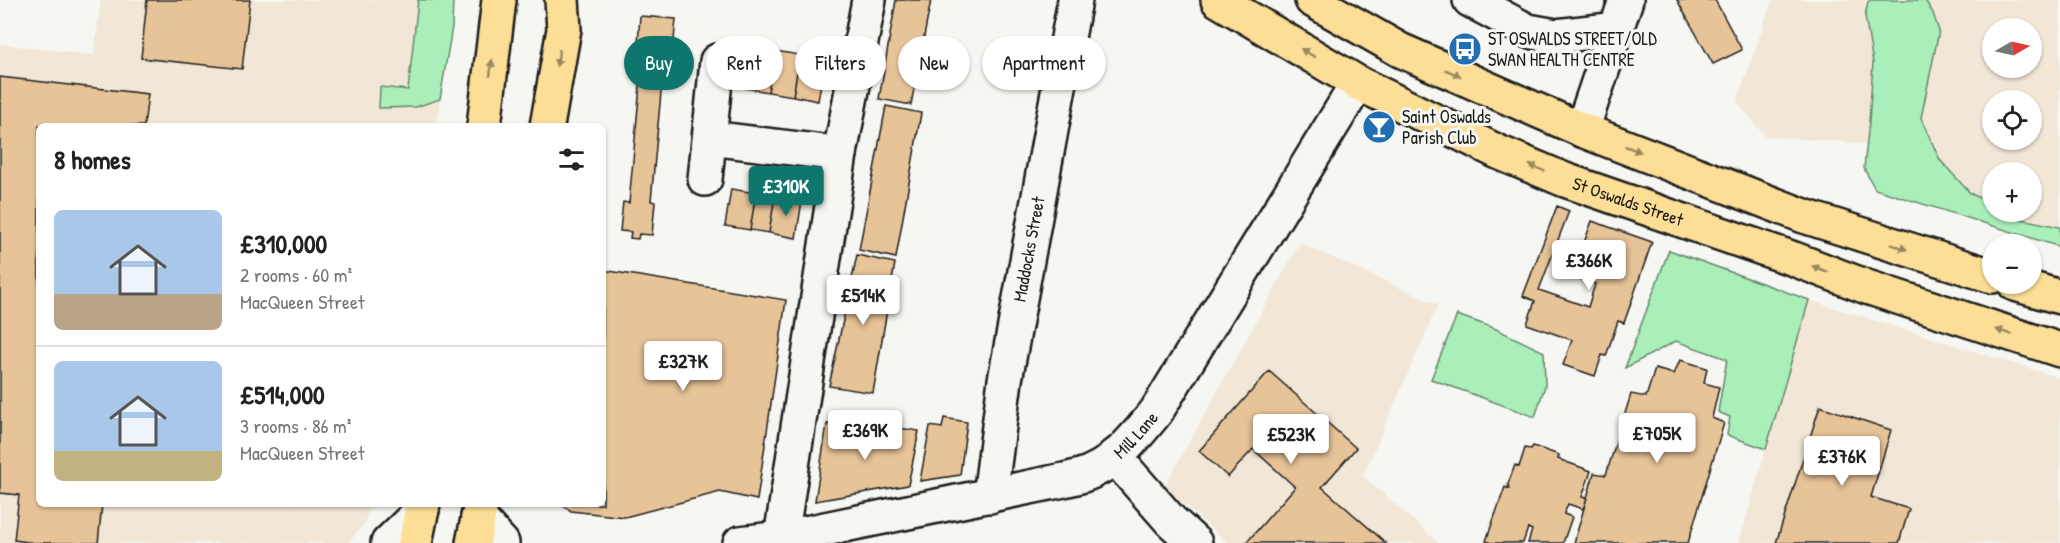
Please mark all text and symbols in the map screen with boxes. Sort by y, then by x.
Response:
north arrow [1982,18,2042,78]
map controls [1982,18,2042,294]
place label: ST OSWALDS STREET/OLD SWAN HEALTH CENTRE [1488,26,1657,72]
bus stop icon: ST OSWALDS STREET/OLD SWAN HEALTH CENTRE [1447,31,1483,67]
chip: Buy [624,36,694,90]
chip: Rent [706,36,783,90]
chip: Filters [795,36,886,90]
chip: New [898,36,970,90]
chip: Apartment [982,36,1106,90]
one-way arrow [1299,48,1316,58]
one-way arrow [554,49,563,68]
one-way arrow [486,58,496,77]
one-way arrow [1445,69,1462,78]
button: locate [1982,90,2042,150]
place label: Saint Oswalds Parish Club [1402,104,1491,150]
bar icon: Saint Oswalds Parish Club [1361,109,1397,145]
text: 8 homes [54,142,131,177]
icon: filters [555,143,588,176]
one-way arrow [1624,145,1642,154]
button: + [1982,162,2042,222]
one-way arrow [1529,164,1546,173]
pin: £310K [744,166,828,217]
street label: St Oswalds Street [1569,171,1688,232]
text: £310K [763,172,809,199]
street label: Maddocks Street [1007,194,1051,304]
text: £310,000 [240,226,327,261]
icon: home [102,234,174,306]
button: − [1982,234,2042,294]
pin: £366K [1547,240,1631,291]
one-way arrow [1890,242,1908,252]
text: £366K [1566,246,1612,273]
text: 2 rooms · 60 m² [240,261,352,288]
one-way arrow [1811,264,1829,273]
pin: £514K [821,275,905,326]
text: £514K [841,281,885,308]
text: MacQueen Street [240,288,365,315]
one-way arrow [1995,327,2013,336]
pin: £327K [641,341,725,392]
text: £327K [658,347,708,374]
text: £514,000 [240,377,325,412]
icon: home [102,385,174,457]
street label: Mill Lane [1108,406,1164,464]
pin: £369K [823,410,907,461]
text: 3 rooms · 86 m² [240,412,351,439]
pin: £705K [1615,413,1699,464]
pin: £523K [1249,414,1333,465]
text: £369K [842,416,888,443]
text: £705K [1633,419,1681,446]
text: £523K [1267,420,1315,447]
pin: £376K [1800,436,1884,487]
text: MacQueen Street [240,439,365,466]
text: £376K [1818,442,1866,469]

